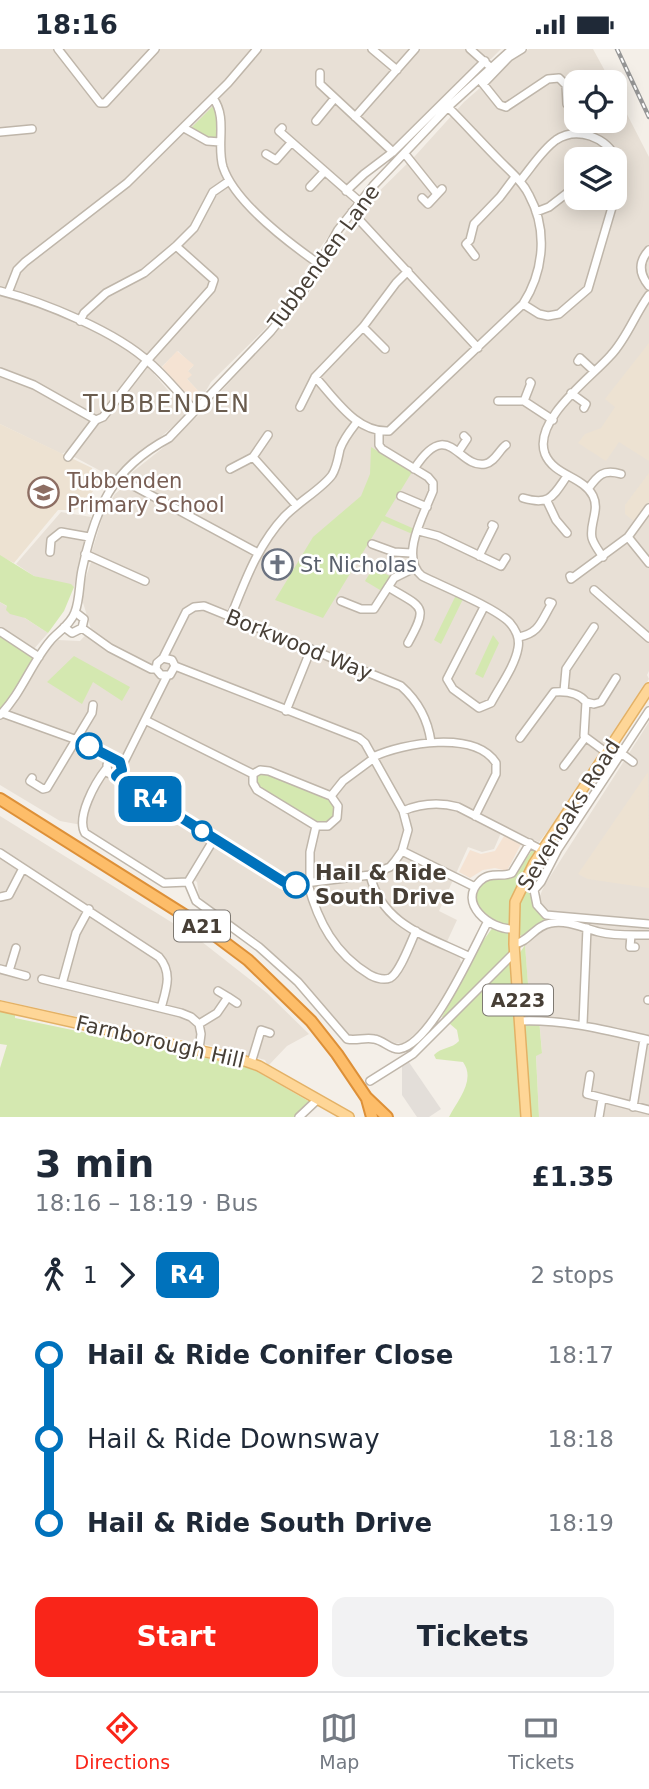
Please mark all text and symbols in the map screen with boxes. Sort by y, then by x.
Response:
text: 18:16 [35,10,118,40]
map controls [564,70,627,210]
button: locate [564,70,627,133]
button: layers [564,147,627,210]
street label: Tubbenden Lane [263,180,385,335]
district label: TUBBENDEN [82,390,251,418]
place label: Tubbenden Primary School [66,469,225,517]
school or university icon: Tubbenden Primary School [27,476,61,510]
church icon: St Nicholas [260,548,294,582]
place label: St Nicholas [300,553,417,577]
street label: Borkwood Way [222,605,376,685]
unlabelled marker [76,733,102,759]
street label: Sevenoaks Road [513,735,625,895]
line badge: R4 [118,776,182,822]
text: R4 [132,785,168,813]
unlabelled marker [192,821,212,841]
place label: Hail & Ride South Drive [315,861,455,909]
marker: Hail & Ride South Drive [283,872,309,898]
road number: A21 [174,911,230,941]
road number: A223 [483,985,553,1016]
street label: Farnborough Hill [74,1011,246,1073]
text: 3 min [35,1142,154,1186]
text: £1.35 [532,1162,614,1192]
text: 18:16 – 18:19 · Bus [35,1190,258,1216]
icon: walk [35,1256,73,1294]
icon: forward [108,1256,146,1294]
text: R4 [170,1261,205,1289]
text: 1 [83,1262,98,1288]
text: 2 stops [530,1262,614,1288]
text: Hail & Ride Conifer Close [87,1340,453,1370]
text: 18:17 [548,1342,614,1368]
text: Hail & Ride Downsway [87,1424,380,1454]
text: 18:18 [548,1426,614,1452]
text: Hail & Ride South Drive [87,1508,432,1538]
text: 18:19 [548,1510,614,1536]
button: Start [35,1597,318,1677]
button: Tickets [332,1597,614,1677]
tab: Directions [75,1709,170,1773]
tab: Map [319,1709,359,1773]
tab: Tickets [508,1709,574,1773]

